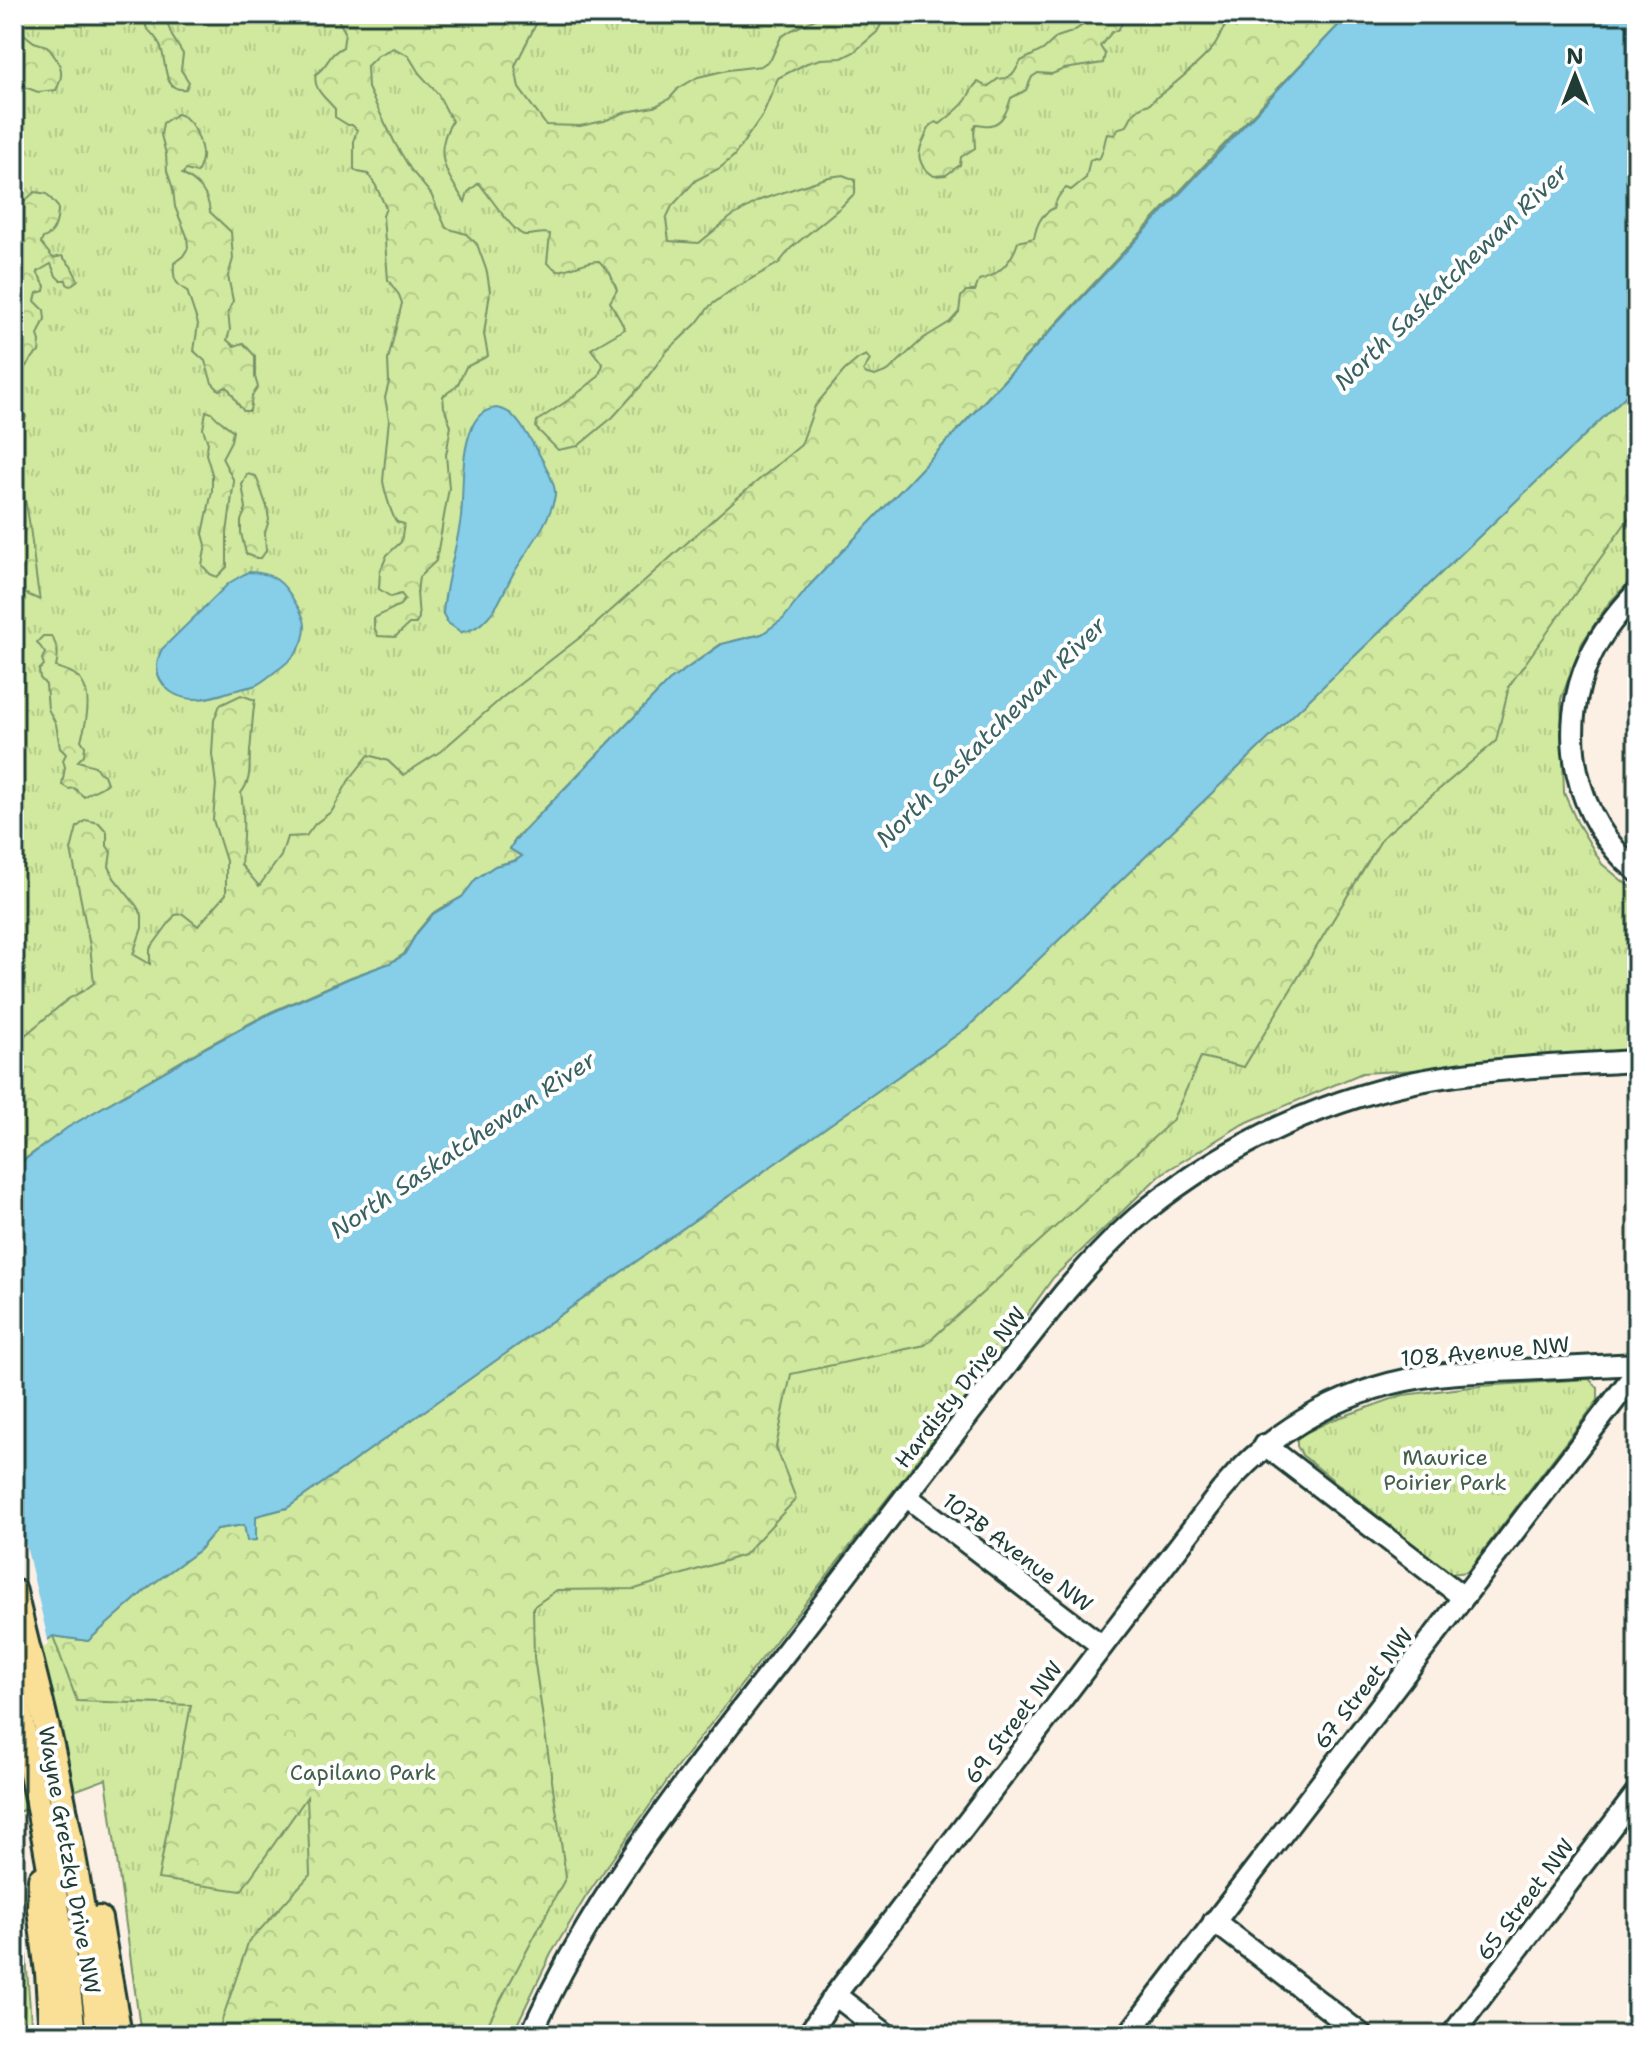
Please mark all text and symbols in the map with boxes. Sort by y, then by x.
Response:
north arrow [1535,36,1615,116]
text: N [1566,42,1584,71]
water label: North Saskatchewan River [1327,156,1575,398]
water label: North Saskatchewan River [869,609,1114,854]
water label: North Saskatchewan River [324,1044,603,1246]
street label: Hardisty Drive NW [888,1301,1033,1474]
street label: 108 Avenue NW [1399,1330,1571,1373]
park label: Maurice Poirier Park [1383,1443,1507,1497]
street label: 107B Avenue NW [936,1486,1099,1619]
street label: 67 Street NW [1307,1622,1420,1755]
street label: 69 Street NW [958,1655,1069,1790]
street label: Wayne Gretzky Drive NW [32,1724,107,1996]
park label: Capilano Park [290,1758,436,1787]
street label: 65 Street NW [1470,1832,1581,1966]

